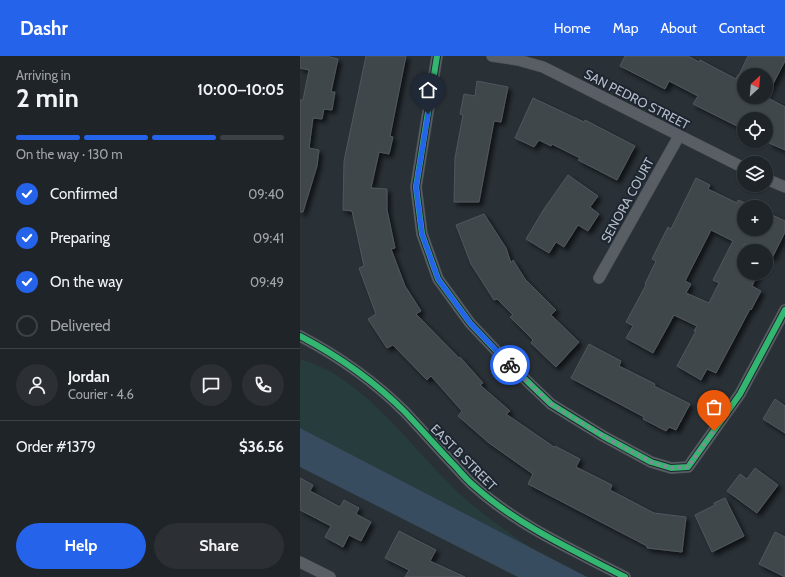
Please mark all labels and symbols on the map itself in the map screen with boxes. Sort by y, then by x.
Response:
street label: SAN PEDRO STREET [582,65,692,133]
north arrow [737,68,773,104]
pin [411,73,445,114]
street label: SENORA COURT [597,155,657,245]
courier [490,345,530,385]
pin [697,390,731,431]
street label: EAST B STREET [428,421,500,493]

